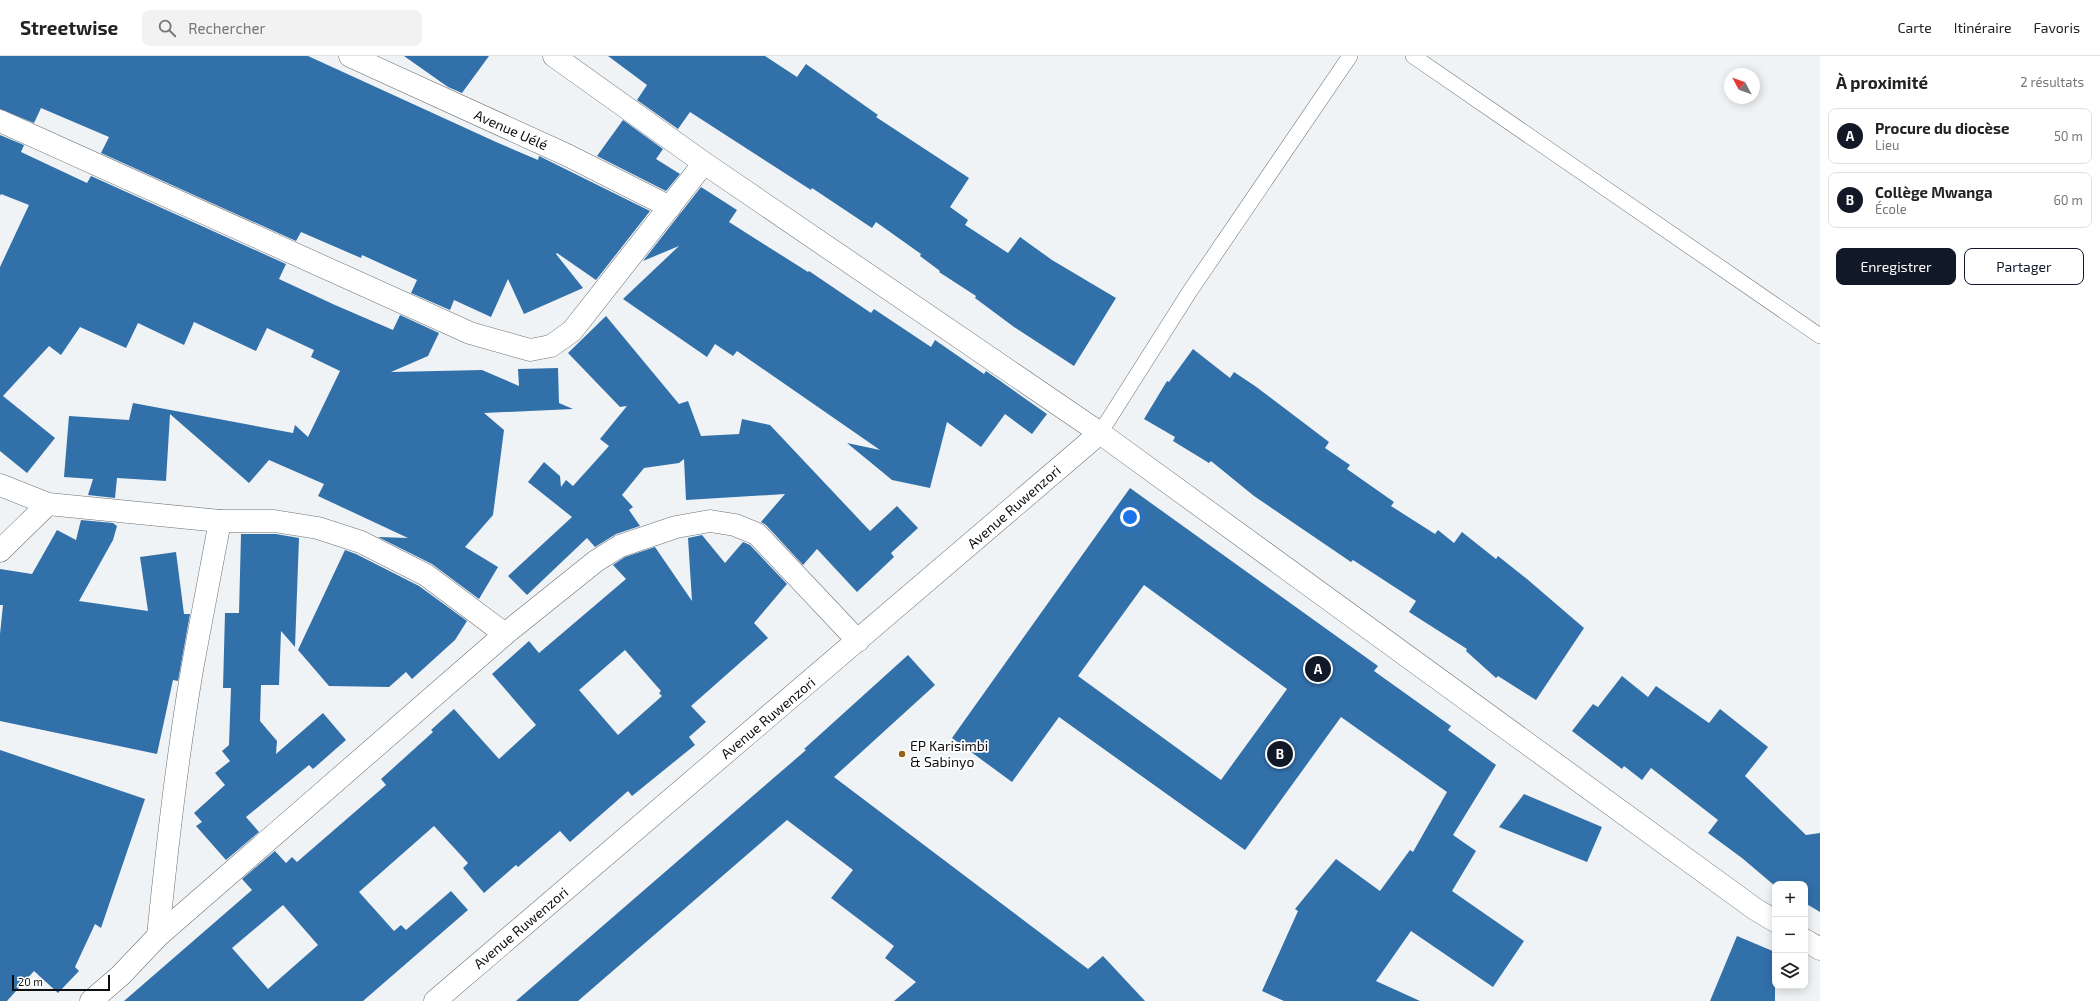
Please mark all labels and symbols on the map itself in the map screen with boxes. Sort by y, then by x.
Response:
north arrow [1724,68,1760,104]
street label: Avenue Uélé [472,106,551,153]
street label: Avenue Ruwenzori [964,462,1064,552]
your location [1120,507,1140,527]
pin: A [1305,654,1331,684]
street label: Avenue Ruwenzori [717,673,818,762]
place label: EP Karisimbi & Sabinyo [910,737,988,770]
pin: B [1267,739,1293,769]
marker: EP Karisimbi & Sabinyo [897,749,907,759]
street label: Avenue Ruwenzori [470,883,571,972]
scale bar [12,973,110,992]

